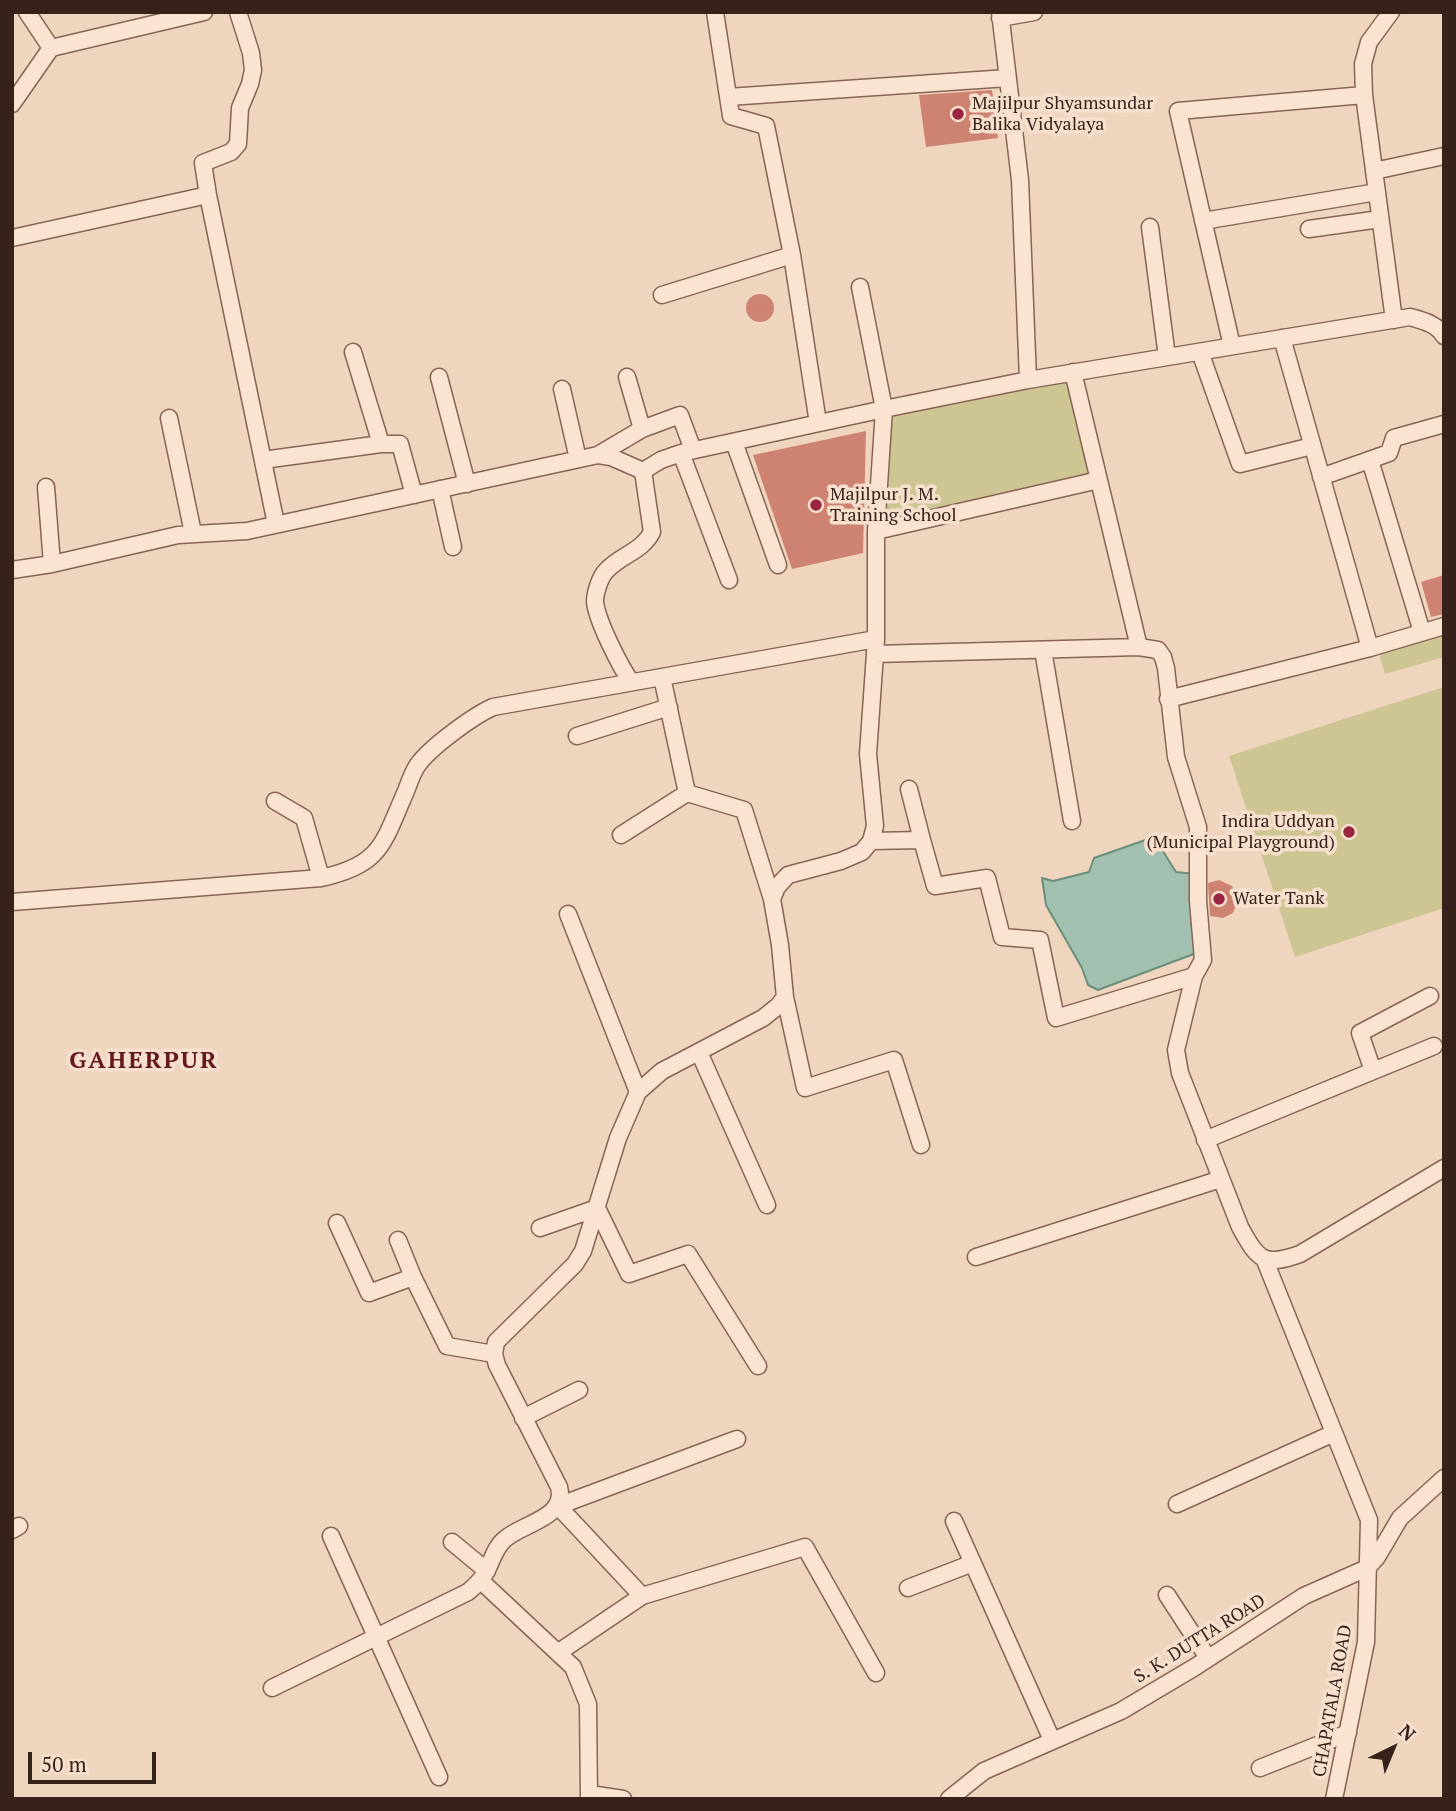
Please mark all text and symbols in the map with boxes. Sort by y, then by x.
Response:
place label: Majilpur Shyamsundar Balika Vidyalaya [972,93,1153,136]
marker: Majilpur Shyamsundar Balika Vidyalaya [950,106,966,122]
place label: Majilpur J. M. Training School [830,484,957,526]
marker: Majilpur J. M. Training School [808,497,824,513]
place label: Indira Uddyan (Municipal Playground) [1146,811,1335,854]
marker: Indira Uddyan (Municipal Playground) [1341,824,1357,840]
place label: Water Tank [1233,888,1324,910]
marker: Water Tank [1211,891,1227,907]
district label: GAHERPUR [70,1047,218,1075]
street label: S. K. DUTTA ROAD [1130,1590,1270,1688]
street label: CHAPATALA ROAD [1309,1623,1357,1779]
north arrow [1358,1713,1428,1783]
text: N [1394,1718,1421,1746]
scale bar [32,1738,159,1782]
text: 50 m [41,1750,87,1778]

